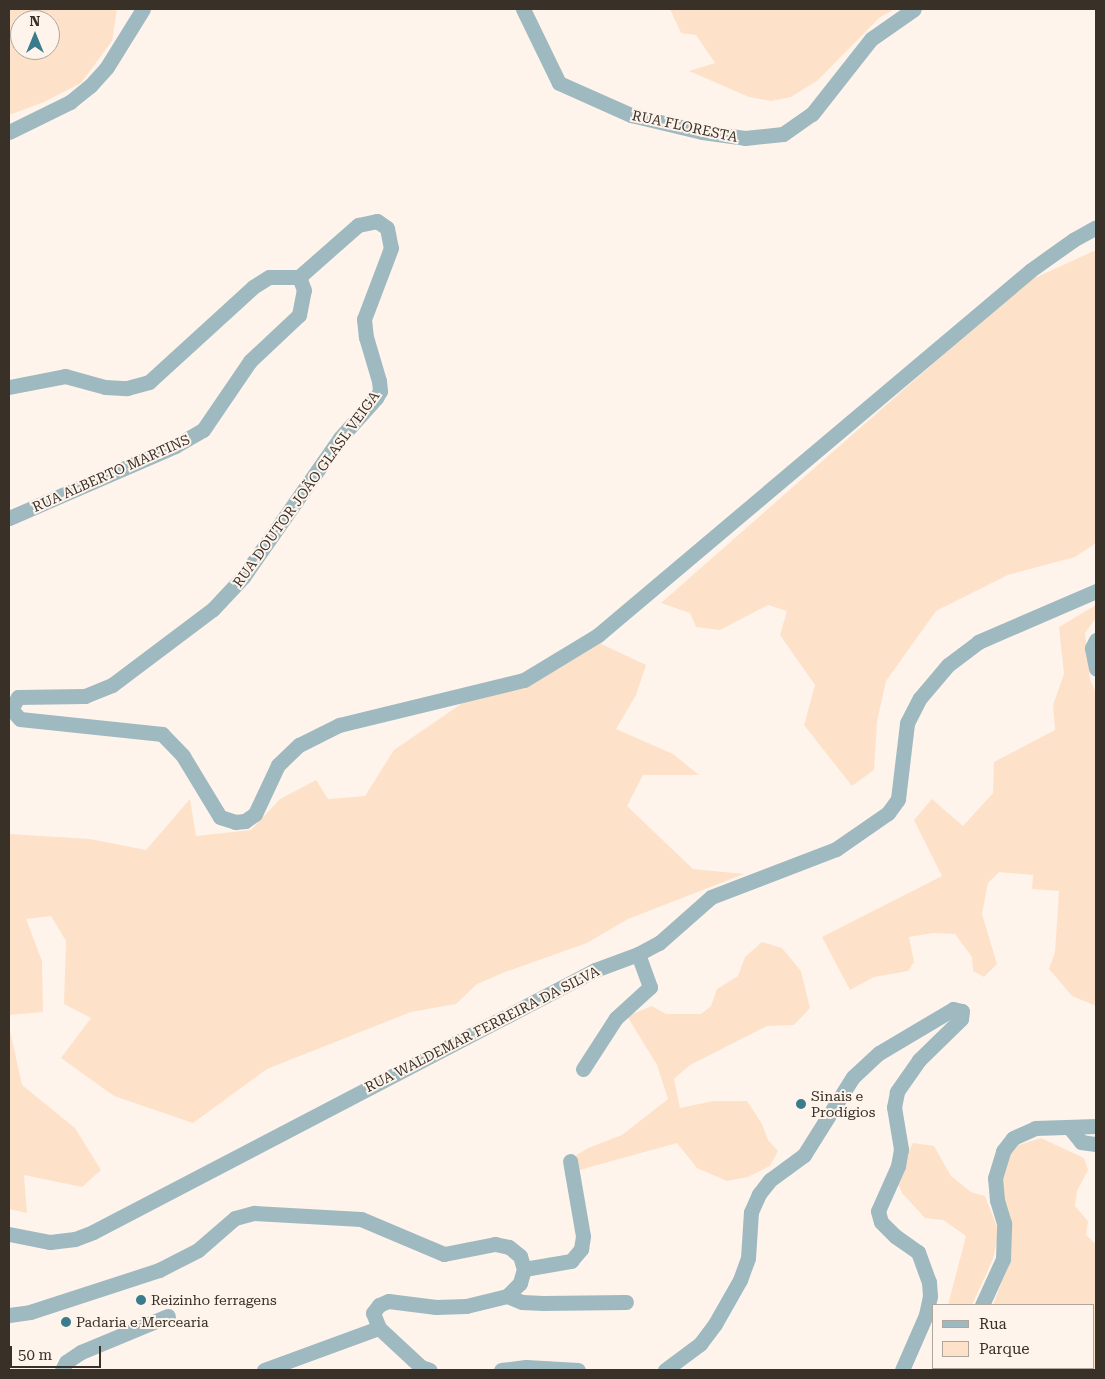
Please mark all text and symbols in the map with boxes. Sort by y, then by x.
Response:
north arrow [10,10,60,60]
text: N [30,13,40,29]
street label: RUA FLORESTA [631,107,739,145]
street label: RUA DOUTOR JOÃO GLASL VEIGA [229,388,383,590]
street label: RUA ALBERTO MARTINS [30,431,192,515]
street label: RUA WALDEMAR FERREIRA DA SILVA [362,962,602,1096]
place label: Sinais e Prodígios [811,1088,875,1120]
marker: Sinais e Prodígios [795,1098,807,1110]
place label: Reizinho ferragens [151,1292,277,1308]
marker: Reizinho ferragens [135,1294,147,1306]
legend [932,1304,1095,1369]
place label: Padaria e Mercearia [76,1314,209,1330]
text: Rua [979,1315,1007,1333]
marker: Padaria e Mercearia [60,1316,72,1328]
scale bar [12,1336,104,1368]
text: Parque [979,1340,1030,1358]
text: 50 m [18,1346,52,1364]

